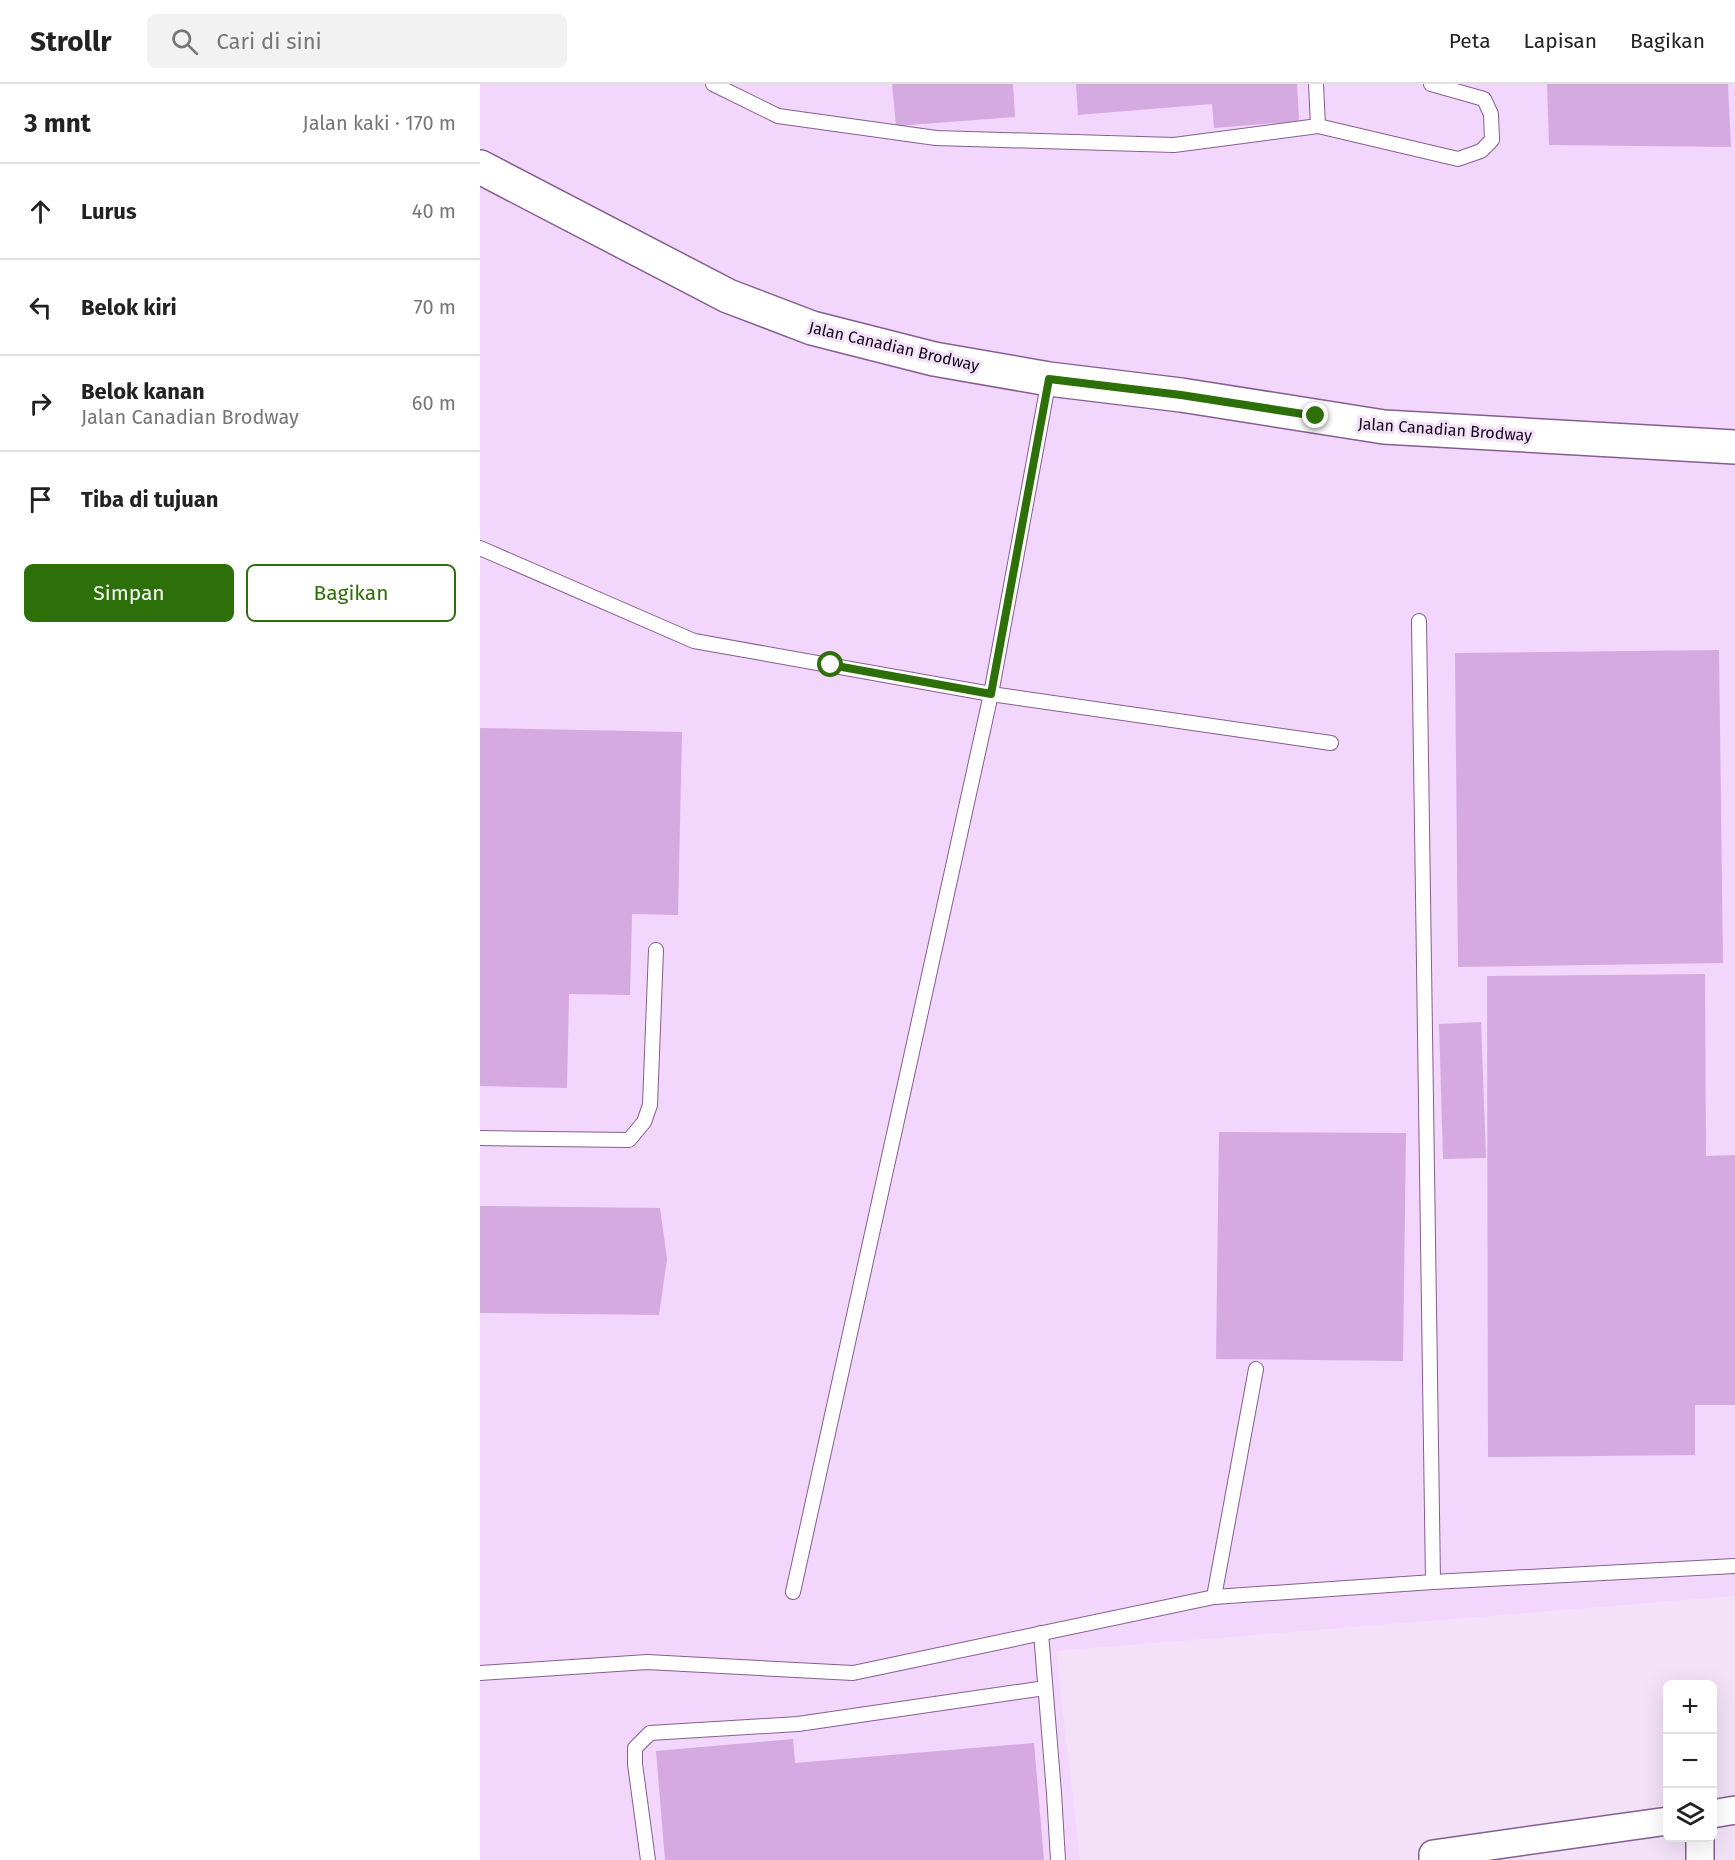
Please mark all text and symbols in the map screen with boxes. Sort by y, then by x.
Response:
search box [147,14,567,68]
text: Strollr [30,25,111,58]
icon: search [168,25,201,58]
text: Cari di sini [216,28,322,55]
text: Peta [1449,28,1491,54]
text: Lapisan [1524,28,1597,54]
text: Bagikan [1630,28,1705,54]
text: 3 mnt [24,108,91,139]
text: Jalan kaki · 170 m [303,111,456,135]
icon: ahead [24,195,57,228]
text: Lurus [81,198,137,225]
text: 40 m [412,199,456,223]
icon: left [24,291,57,324]
text: Belok kiri [81,294,177,321]
text: 70 m [414,295,456,319]
street label: Jalan Canadian Brodway [807,318,981,375]
text: Belok kanan [81,378,205,405]
icon: right [24,387,57,420]
text: 60 m [412,391,456,415]
route end [1302,402,1328,428]
text: Jalan Canadian Brodway [81,405,299,429]
street label: Jalan Canadian Brodway [1357,414,1533,445]
icon: arrive [24,483,57,516]
text: Tiba di tujuan [81,486,218,513]
button: Simpan [24,564,234,622]
button: Bagikan [246,564,456,622]
route start [817,651,843,677]
map controls [1663,1680,1717,1842]
button: + [1663,1680,1717,1734]
button: − [1663,1734,1717,1788]
button: layers [1663,1788,1717,1842]

